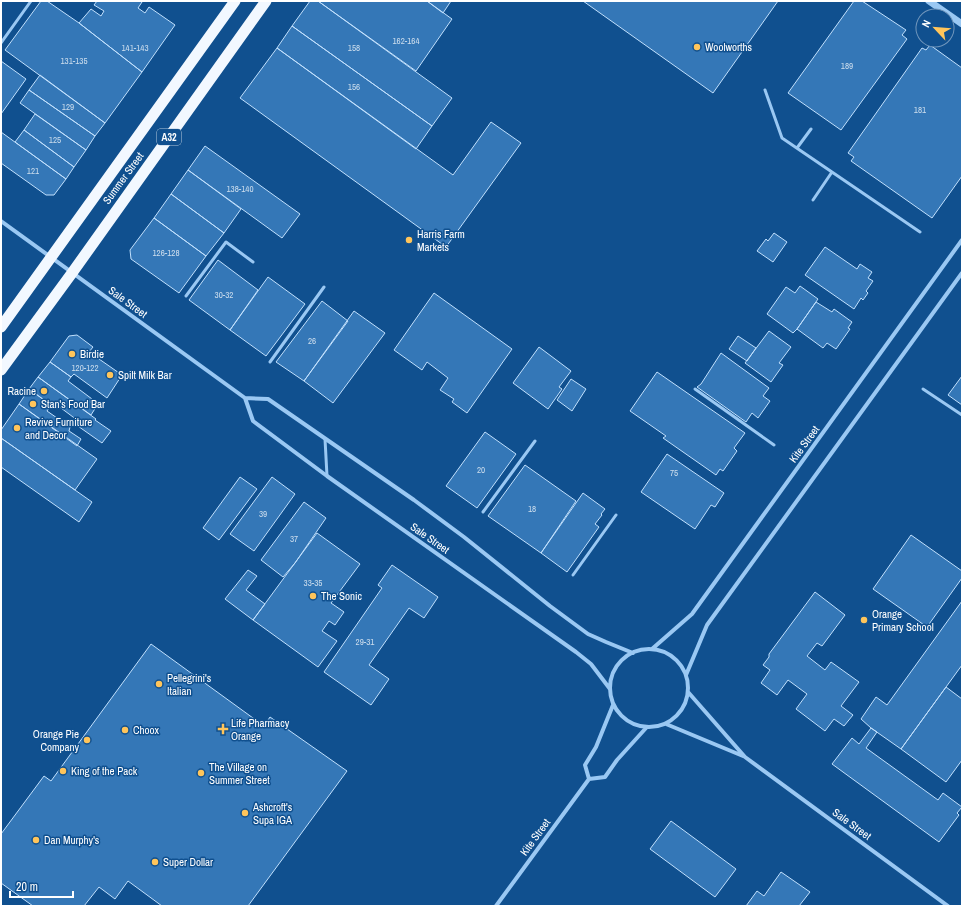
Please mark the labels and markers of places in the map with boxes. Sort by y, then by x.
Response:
place label: Woolworths [705,40,752,54]
marker: Woolworths [692,42,702,52]
place label: Harris Farm Markets [417,227,465,254]
marker: Harris Farm Markets [404,235,414,245]
place label: Birdie [80,347,104,361]
marker: Birdie [67,349,77,359]
place label: Spilt Milk Bar [118,368,172,382]
marker: Spilt Milk Bar [105,370,115,380]
place label: Racine [7,384,36,398]
marker: Racine [39,386,49,396]
place label: Stan's Food Bar [41,397,105,411]
marker: Stan's Food Bar [28,399,38,409]
place label: Revive Furniture and Decor [25,415,92,442]
marker: Revive Furniture and Decor [12,423,22,433]
place label: The Sonic [321,589,363,603]
marker: The Sonic [308,591,318,601]
place label: Orange Primary School [872,607,934,634]
marker: Orange Primary School [859,615,869,625]
place label: Pellegrini's Italian [167,671,212,698]
marker: Pellegrini's Italian [154,679,164,689]
place label: Life Pharmacy Orange [231,716,290,743]
place label: Choox [133,723,160,737]
marker: Life Pharmacy Orange [218,724,228,734]
marker: Choox [120,725,130,735]
place label: Orange Pie Company [33,727,79,754]
marker: Orange Pie Company [82,735,92,745]
place label: The Village on Summer Street [209,760,270,787]
place label: King of the Pack [71,764,138,778]
marker: King of the Pack [58,766,68,776]
marker: The Village on Summer Street [196,768,206,778]
place label: Ashcroft's Supa IGA [252,800,293,827]
marker: Ashcroft's Supa IGA [240,808,250,818]
place label: Dan Murphy's [44,833,100,847]
marker: Dan Murphy's [31,835,41,845]
place label: Super Dollar [163,855,213,869]
marker: Super Dollar [150,857,160,867]

